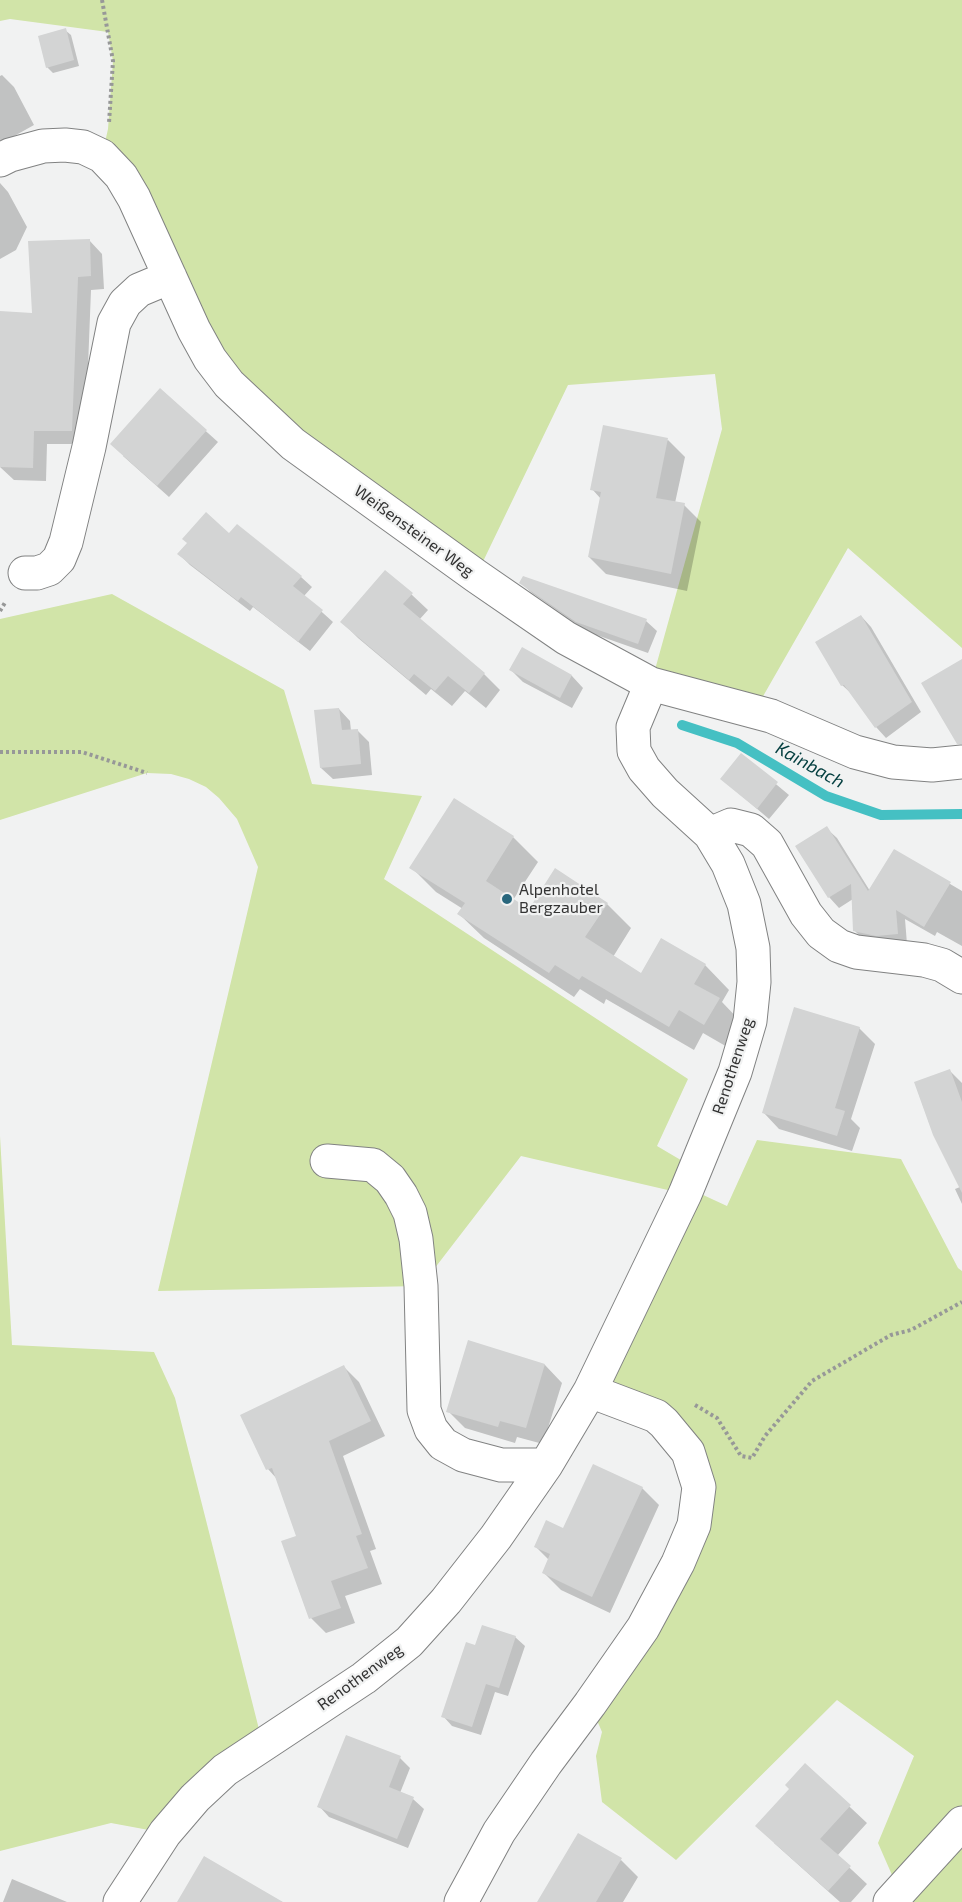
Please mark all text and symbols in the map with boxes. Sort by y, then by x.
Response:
street label: Weißensteiner Weg [350,481,478,581]
water label: Kainbach [772,737,848,793]
place label: Alpenhotel Bergzauber [519,880,603,918]
marker: Alpenhotel Bergzauber [500,892,514,906]
street label: Renothenweg [708,1015,758,1117]
street label: Renothenweg [314,1640,406,1714]

